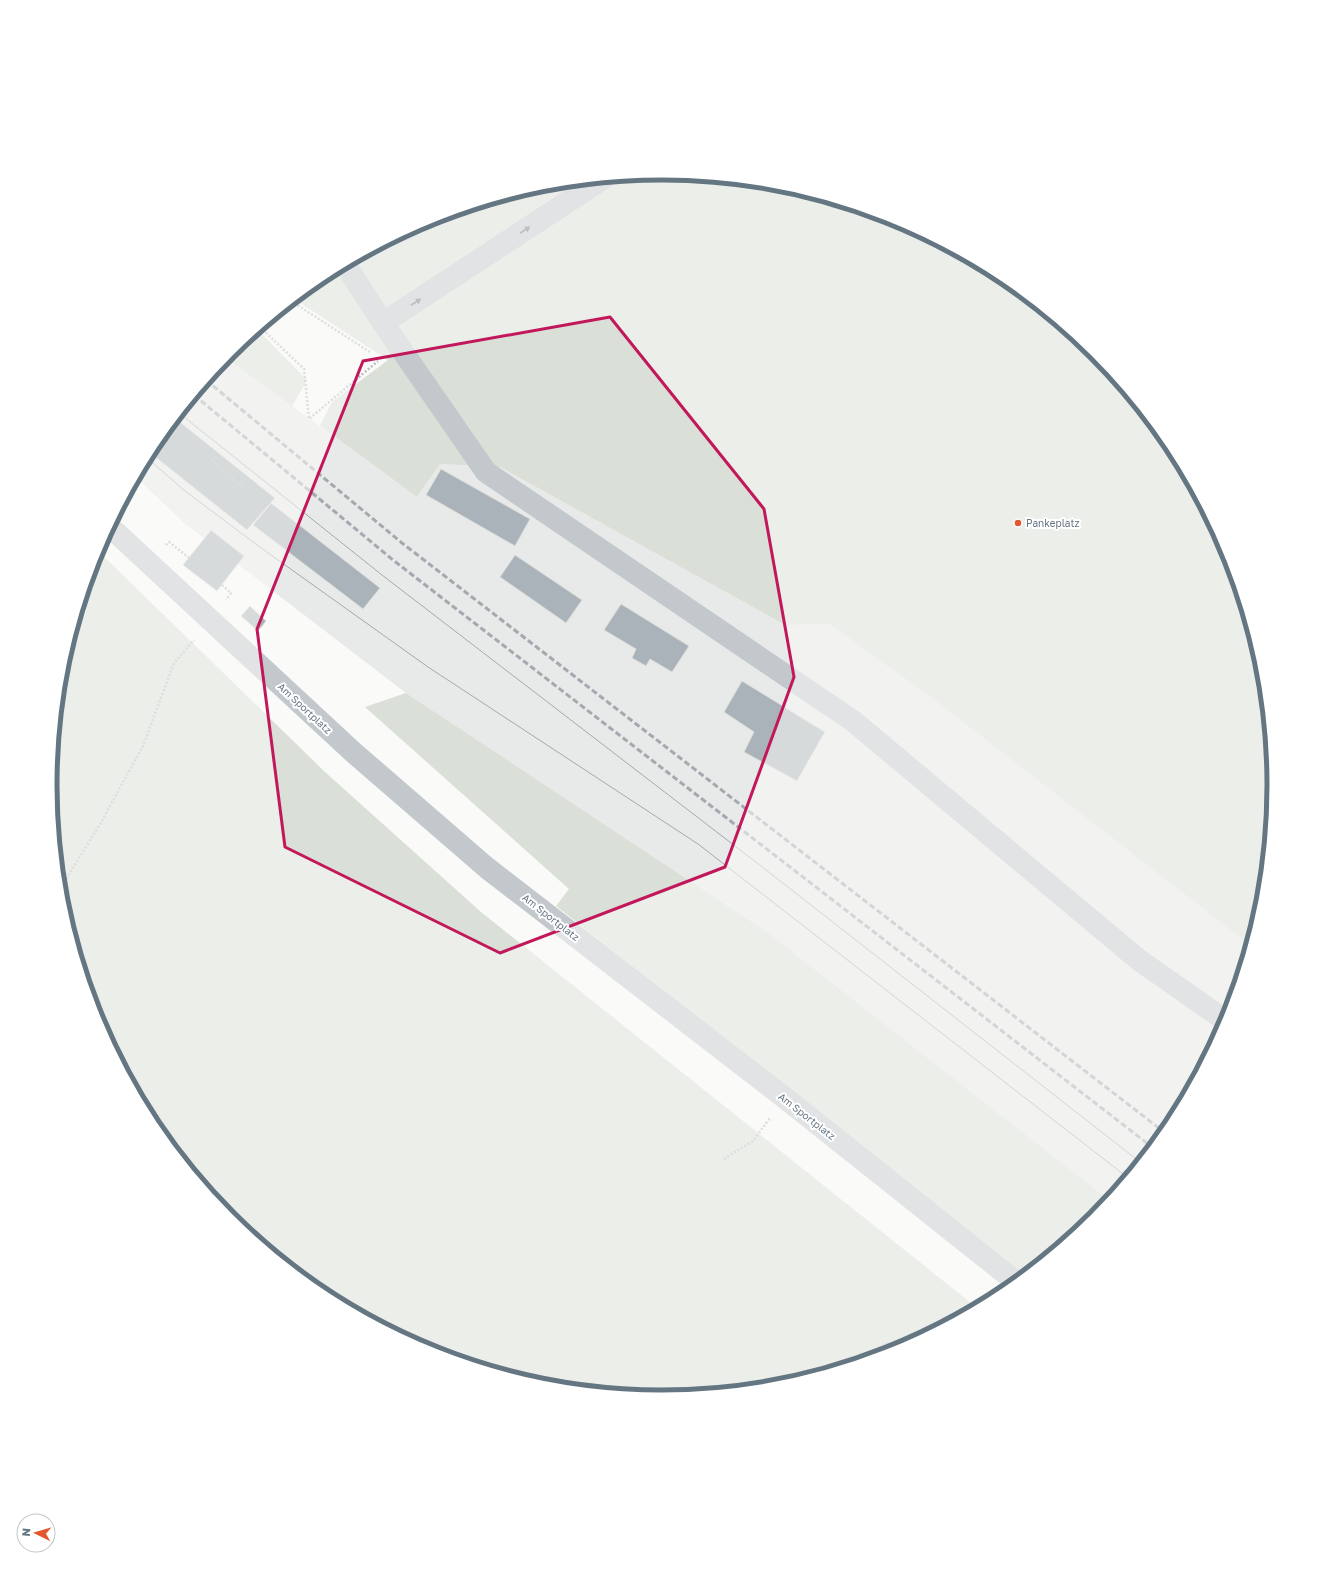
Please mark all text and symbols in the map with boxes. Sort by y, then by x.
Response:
one-way arrow [519,226,530,234]
one-way arrow [410,298,422,305]
place label: Pankeplatz [1026,517,1080,529]
marker: Pankeplatz [1013,518,1023,528]
street label: Am Sportplatz [276,680,334,736]
street label: Am Sportplatz [520,891,582,943]
street label: Am Sportplatz [776,1090,838,1142]
north arrow [16,1513,56,1553]
text: N [19,1527,32,1537]

